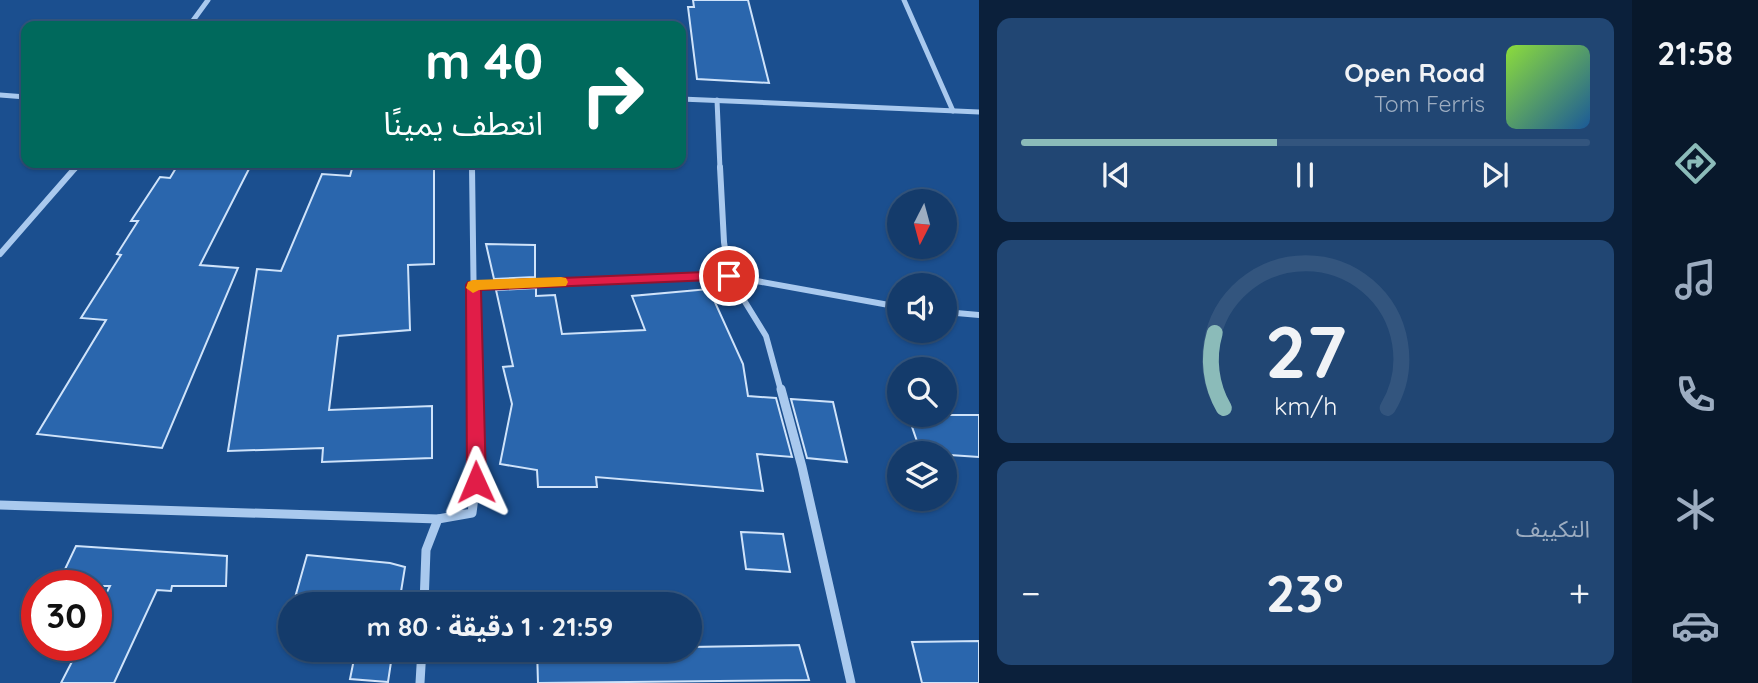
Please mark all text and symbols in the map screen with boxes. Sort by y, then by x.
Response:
text: 40 m [425,30,543,91]
text: 21:58 [1657,33,1733,73]
icon: right [567,49,658,140]
text: Open Road [1344,56,1485,89]
text: Tom Ferris [1374,89,1485,118]
text: انعطف يمينًا [383,103,543,143]
icon: directions [1671,139,1720,188]
icon: previous [1097,156,1135,194]
icon: pause [1286,156,1324,194]
icon: next [1476,156,1514,194]
north arrow [887,189,957,259]
map controls [887,189,957,511]
pin [699,246,759,306]
icon: music [1671,255,1720,304]
icon: arrive [710,257,748,295]
button: sound [887,273,957,343]
text: 27 [1265,305,1346,396]
button: search [887,357,957,427]
icon: phone [1671,370,1720,419]
text: km/h [1274,389,1337,420]
button: layers [887,441,957,511]
position arrow [439,445,513,519]
icon: climate [1671,485,1720,534]
text: التكييف [1516,514,1590,543]
text: 23° [1266,560,1344,625]
text: − [1021,569,1041,617]
text: + [1569,569,1590,617]
speed limit sign: 30 [21,570,112,661]
icon: car [1671,601,1720,650]
text: 21:59 · 1 دقيقة · 80 m [367,610,613,643]

